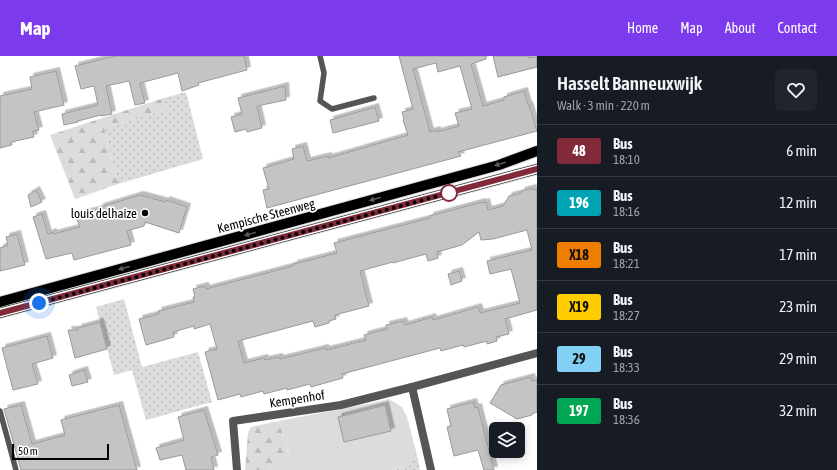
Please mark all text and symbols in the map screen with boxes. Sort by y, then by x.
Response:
text: Map [20,17,51,39]
text: Home [627,20,658,36]
text: Map [680,20,703,36]
text: About [725,20,756,36]
text: Contact [778,20,817,36]
button: heart [775,69,817,111]
text: Hasselt Banneuxwijk [557,72,702,94]
text: Walk · 3 min · 220 m [557,98,650,113]
text: Bus [613,135,633,152]
text: 6 min [786,142,817,159]
text: 48 [572,143,586,159]
text: 18:10 [613,152,640,167]
one-way arrow [494,162,506,168]
unlabelled marker [440,184,458,202]
text: Bus [613,187,633,204]
text: 12 min [779,194,817,211]
text: 196 [569,195,589,211]
street label: Kempische Steenweg [216,196,317,236]
one-way arrow [369,196,381,202]
text: 18:16 [613,204,640,219]
place label: louis delhaize [71,206,137,221]
marker: louis delhaize [140,208,150,218]
one-way arrow [243,231,256,237]
text: Bus [613,239,633,256]
text: 17 min [779,246,817,263]
text: X18 [569,247,589,263]
text: 18:21 [613,256,640,271]
one-way arrow [118,265,130,271]
text: Bus [613,291,633,308]
your location [29,293,49,313]
text: 23 min [779,298,817,315]
text: X19 [569,299,589,315]
text: 18:27 [613,308,640,323]
text: Bus [613,343,633,360]
text: 29 min [779,350,817,367]
text: 29 [572,351,586,367]
text: 18:33 [613,360,640,375]
street label: Kempenhof [268,387,326,411]
text: Bus [613,395,633,412]
text: 32 min [779,402,817,419]
text: 197 [569,403,589,419]
text: 18:36 [613,412,640,427]
map controls [489,422,525,458]
button: layers [489,422,525,458]
scale bar [12,442,109,461]
text: 50 m [18,445,38,457]

